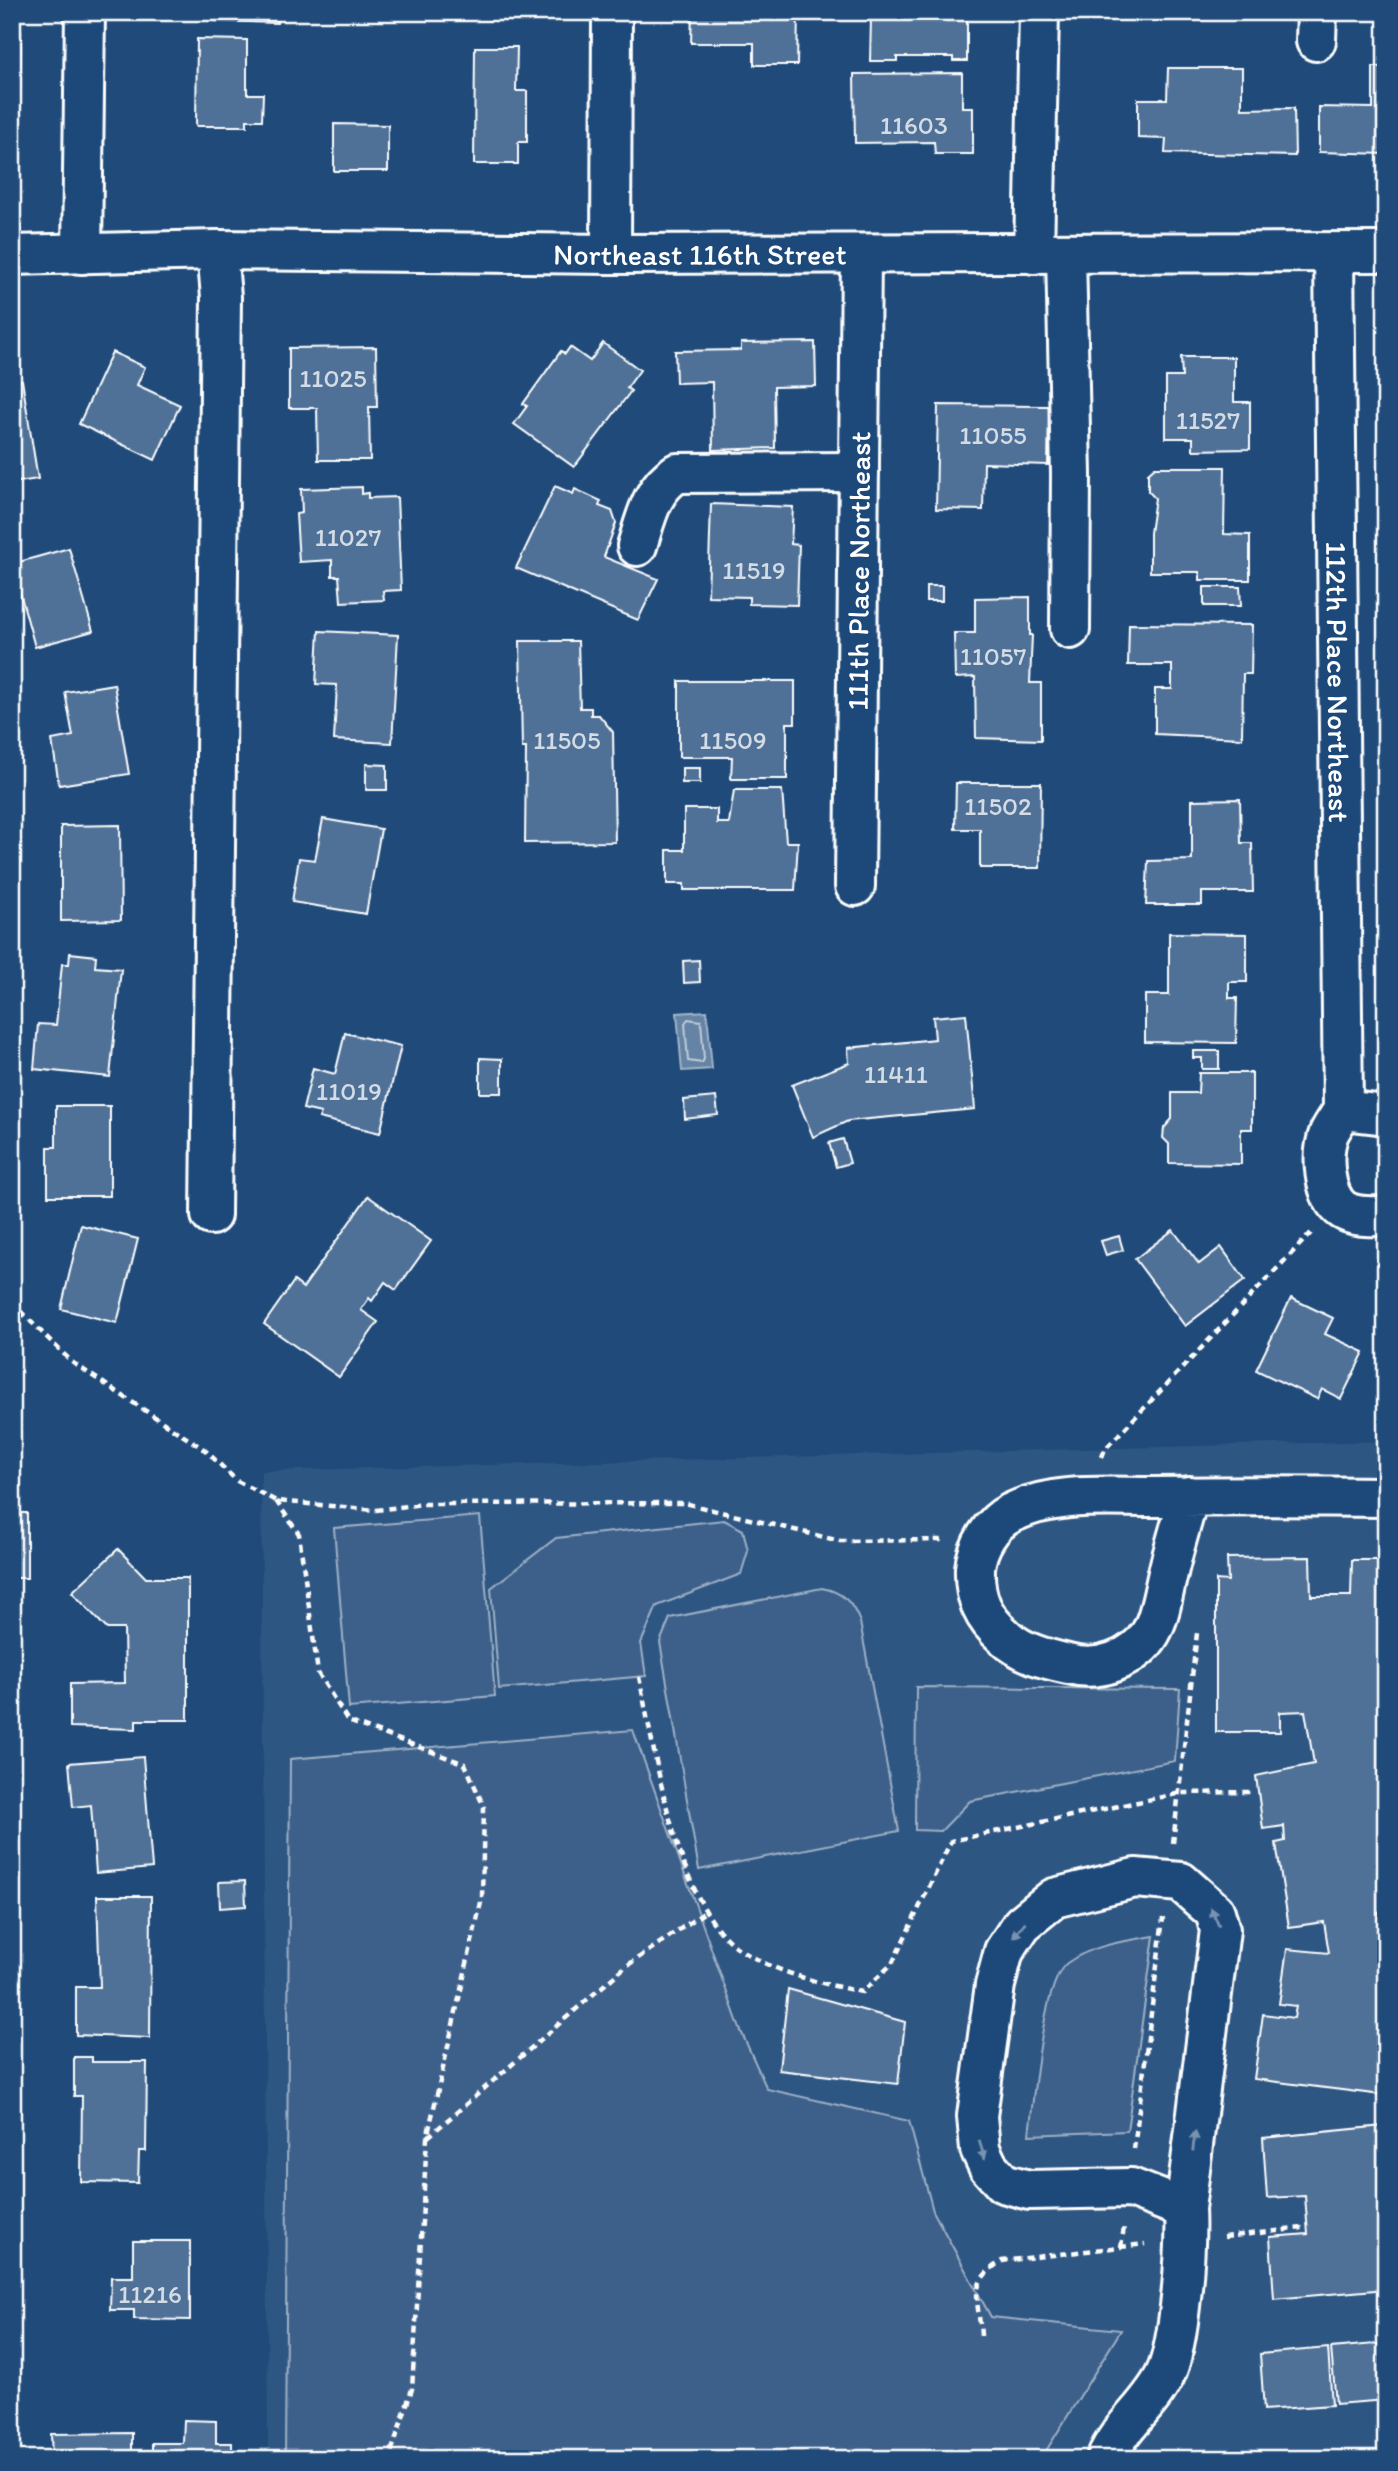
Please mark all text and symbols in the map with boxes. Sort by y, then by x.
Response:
house number: 11603 [880,109,948,141]
street label: Northeast 116th Street [553,235,847,273]
house number: 11025 [299,362,367,394]
house number: 11527 [1176,404,1240,436]
house number: 11055 [959,419,1027,451]
street label: 111th Place Northeast [838,431,878,711]
house number: 11027 [315,521,381,553]
street label: 112th Place Northeast [1319,541,1358,823]
house number: 11519 [722,554,786,586]
house number: 11057 [960,640,1026,672]
house number: 11505 [533,724,601,756]
house number: 11509 [699,724,767,756]
house number: 11502 [964,790,1032,822]
house number: 11411 [864,1058,928,1090]
house number: 11019 [316,1075,382,1107]
one-way arrow [1209,1906,1220,1927]
one-way arrow [1011,1921,1026,1939]
one-way arrow [1188,2130,1199,2152]
one-way arrow [978,2139,988,2160]
house number: 11216 [118,2278,182,2310]

